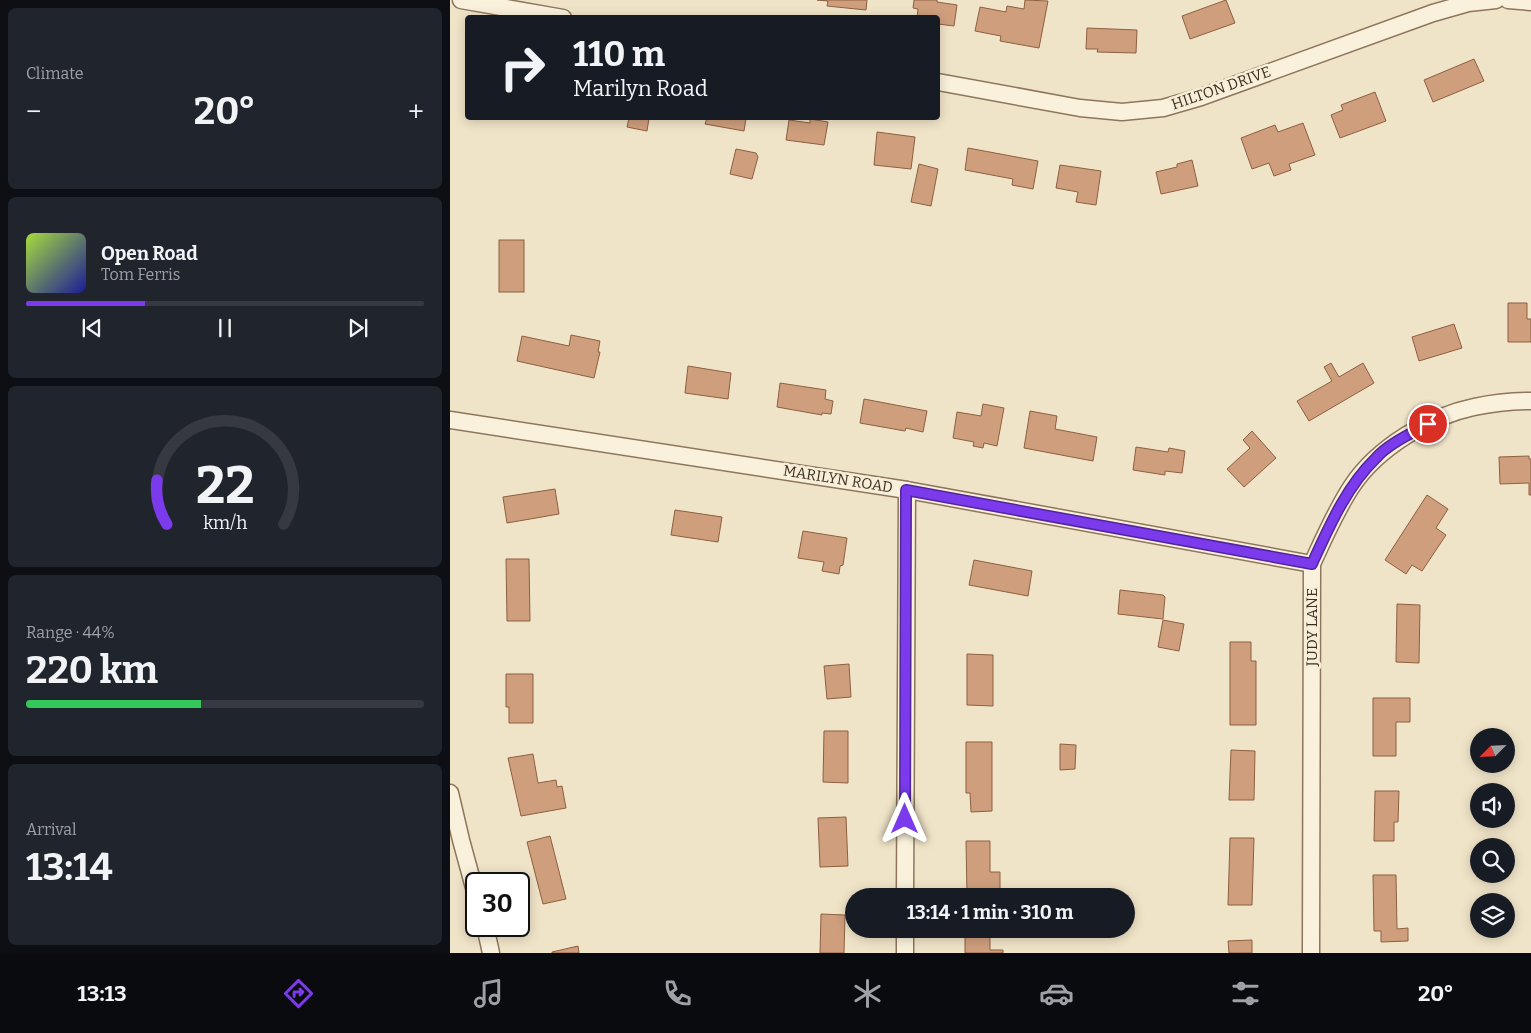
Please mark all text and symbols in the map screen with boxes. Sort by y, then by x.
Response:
text: 110 m [573,33,665,75]
icon: right [490,35,555,100]
street label: HILTON DRIVE [1169,63,1273,113]
text: Climate [26,64,84,83]
text: Marilyn Road [573,75,708,102]
text: 20° [194,88,256,134]
text: − [26,95,41,128]
text: + [408,95,424,128]
text: Open Road [101,242,198,265]
text: Tom Ferris [101,265,180,284]
icon: previous [78,314,106,342]
icon: pause [211,314,239,342]
icon: next [344,314,372,342]
pin [1407,403,1449,445]
icon: arrive [1414,410,1442,438]
text: 22 [196,454,254,517]
street label: MARILYN ROAD [782,461,894,497]
text: km/h [203,512,247,534]
street label: JUDY LANE [1303,588,1321,667]
text: Range · 44% [26,623,115,642]
text: 220 km [26,647,158,693]
north arrow [1470,728,1515,772]
map controls [1470,728,1515,938]
button: sound [1470,783,1515,828]
position arrow [878,792,930,844]
text: Arrival [26,820,77,839]
button: search [1470,838,1515,883]
text: 13:14 [26,844,113,890]
speed limit sign: 30 [465,872,530,937]
button: layers [1470,893,1515,938]
text: 13:14 · 1 min · 310 m [907,901,1073,924]
icon: directions [281,976,316,1011]
icon: music [471,976,506,1011]
icon: phone [660,976,695,1011]
icon: climate [850,976,885,1011]
icon: car [1039,976,1074,1011]
icon: filters [1228,976,1263,1011]
text: 13:13 [77,980,127,1007]
text: 20° [1418,980,1454,1007]

